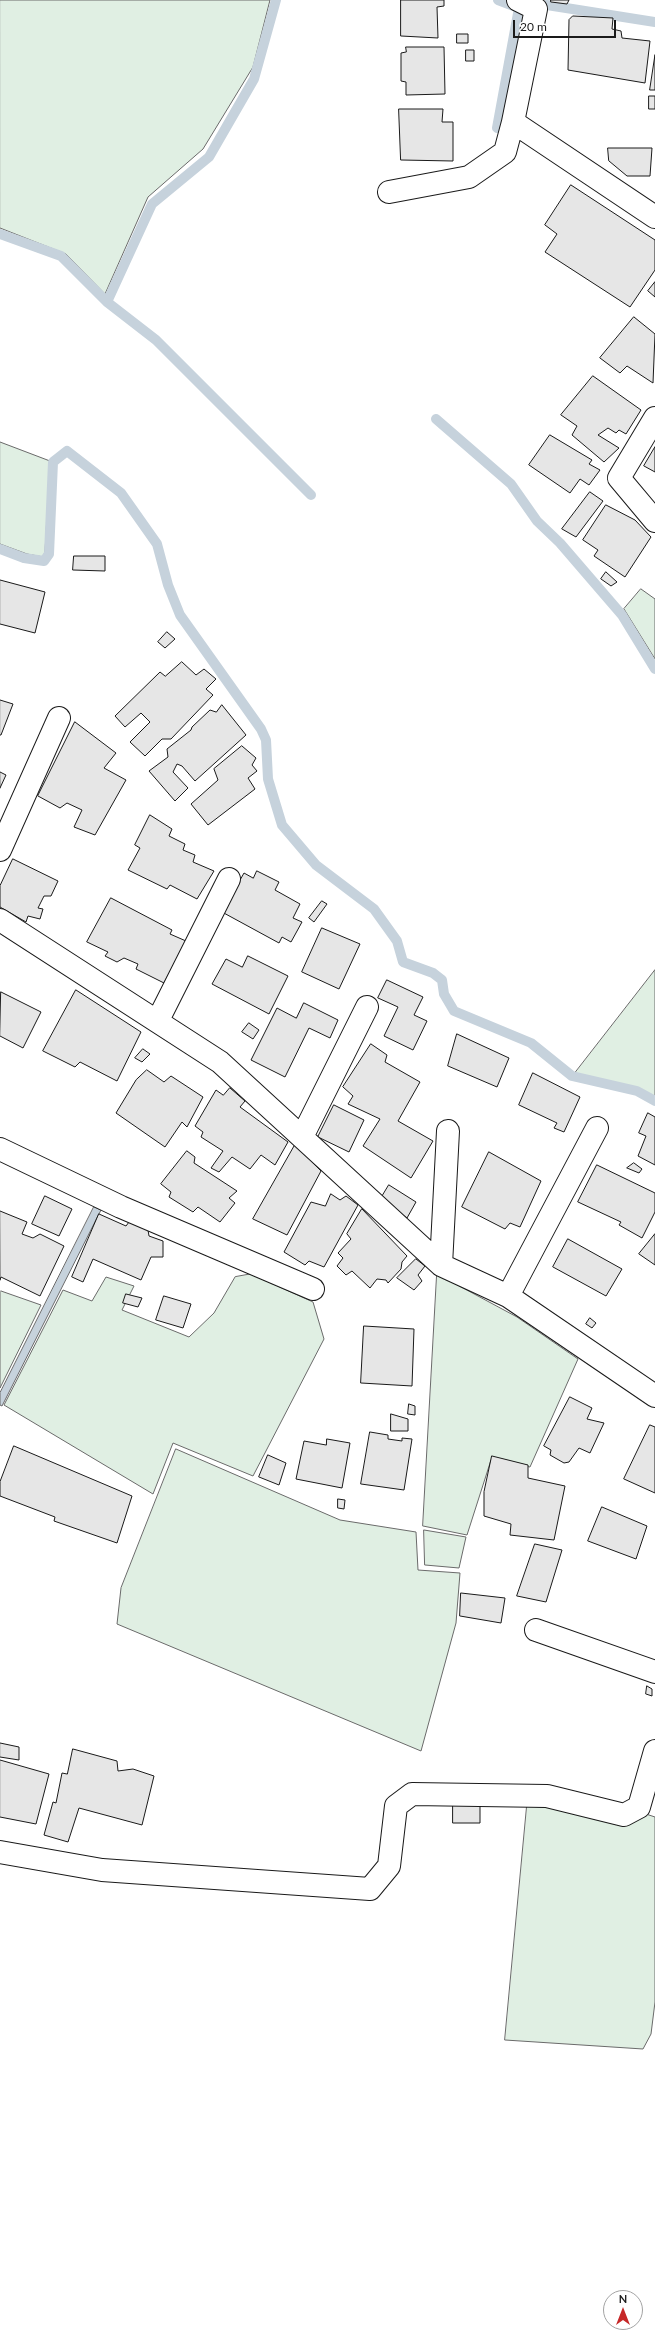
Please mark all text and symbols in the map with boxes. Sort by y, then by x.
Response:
scale bar [515,12,618,38]
text: 20 m [520,19,547,34]
north arrow [603,2290,643,2330]
text: N [619,2292,627,2305]

